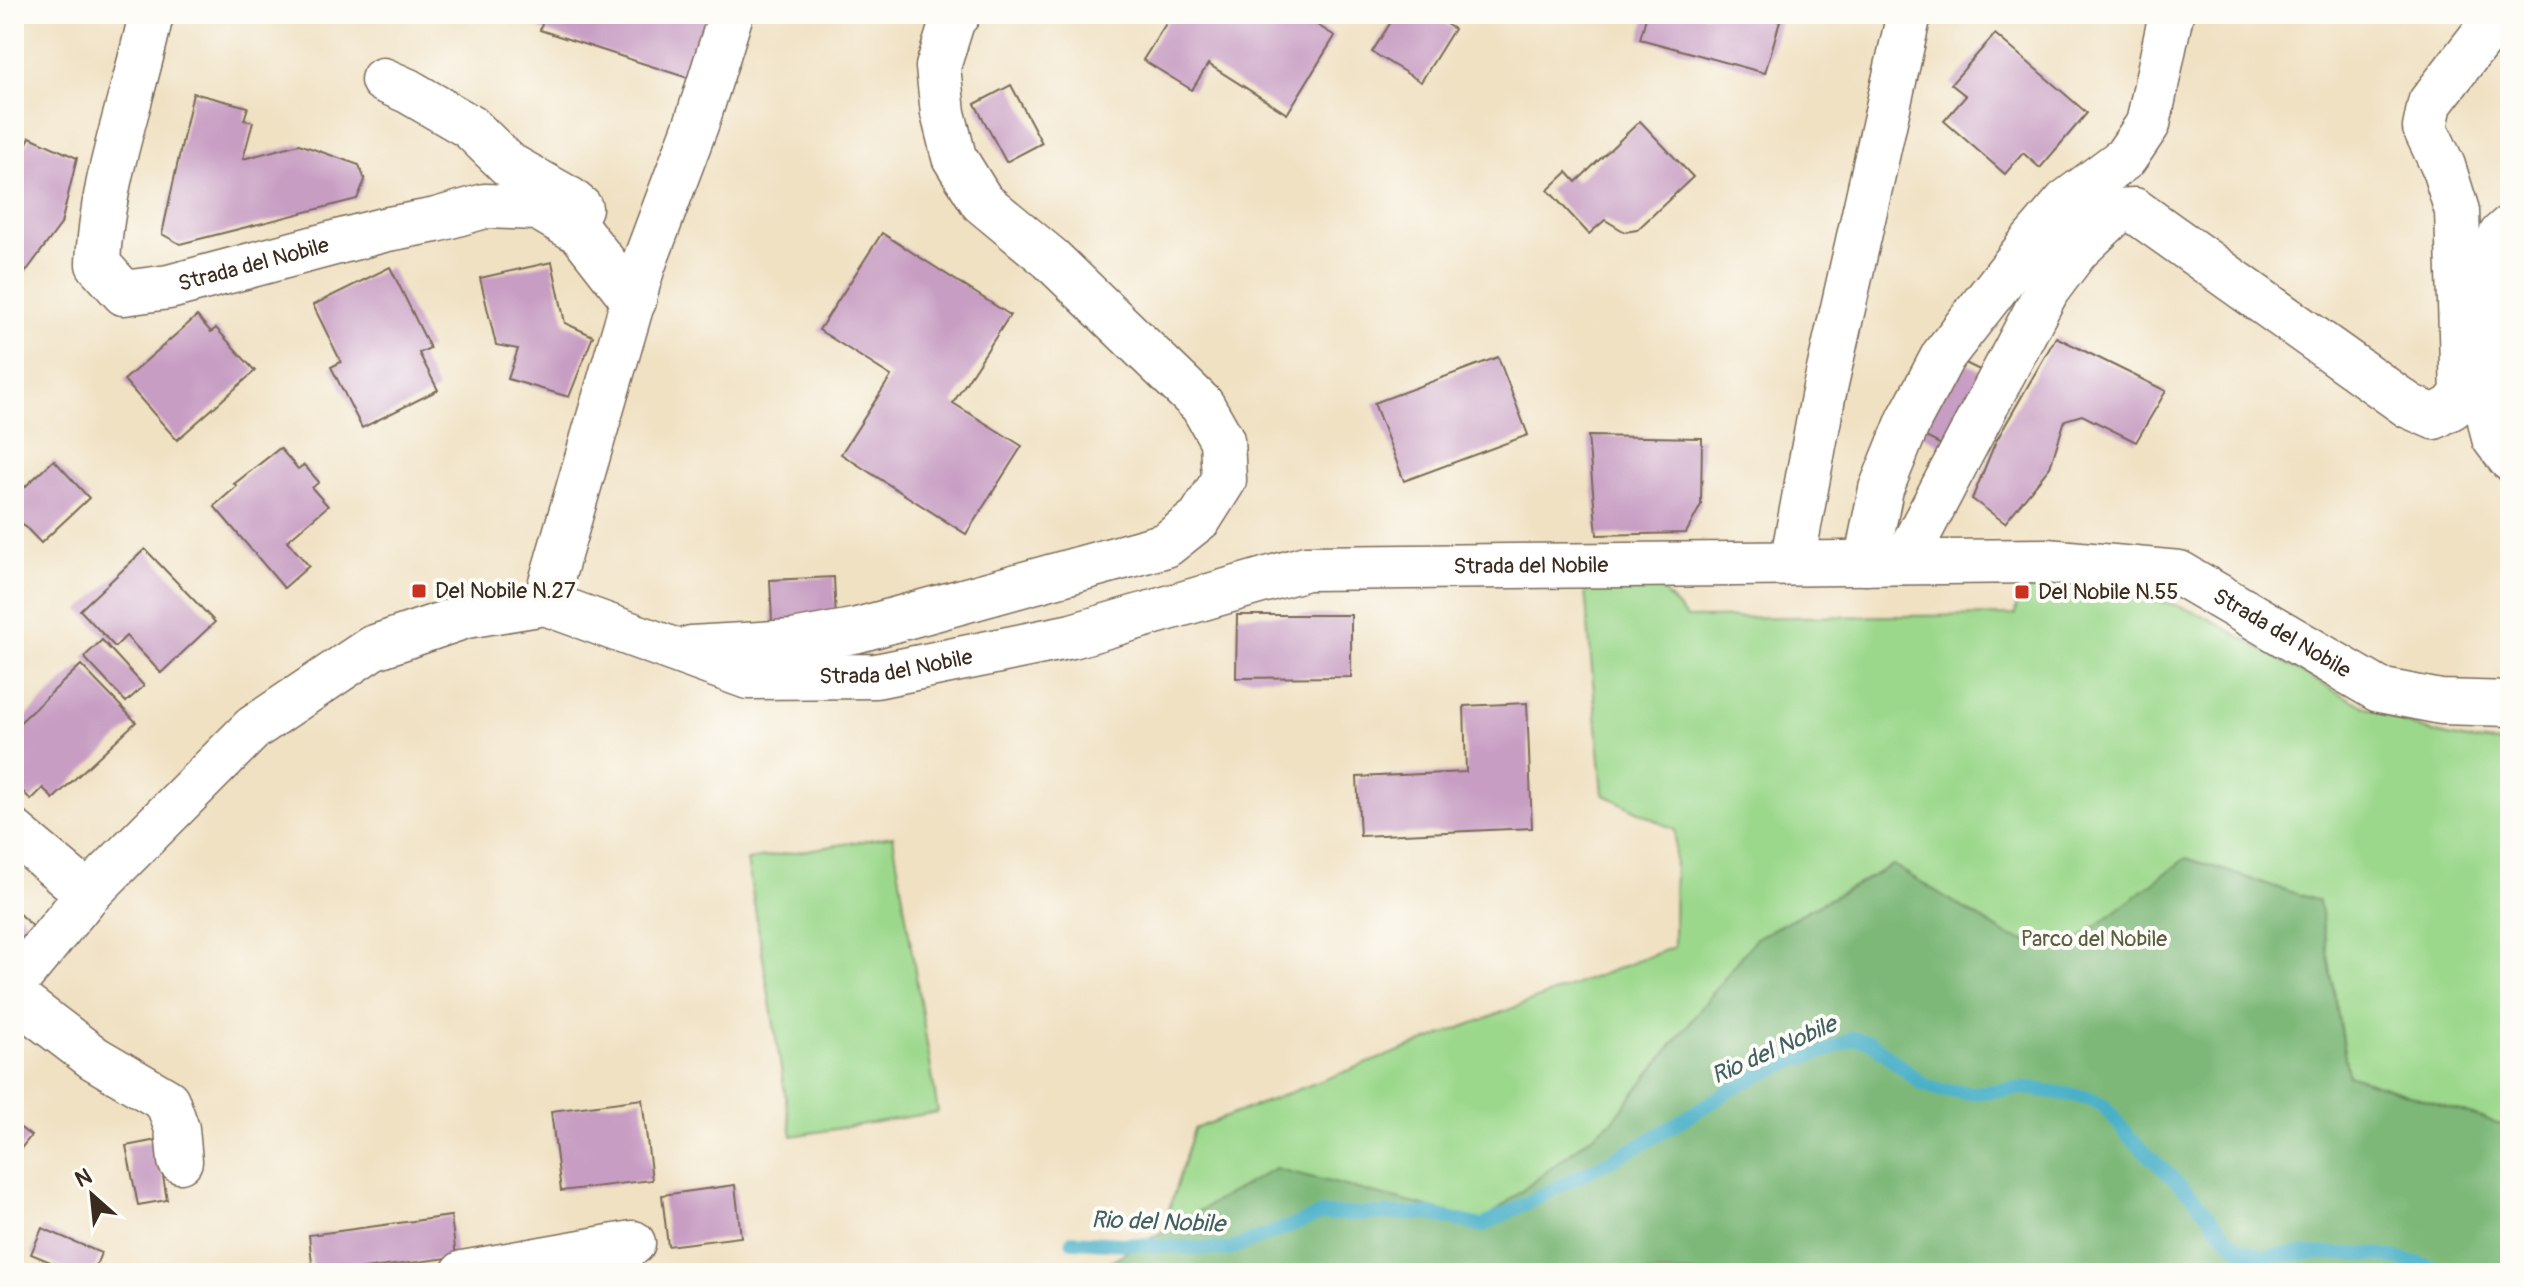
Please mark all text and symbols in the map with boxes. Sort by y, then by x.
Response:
street label: Strada del Nobile [175,231,332,298]
street label: Strada del Nobile [1453,551,1609,581]
place label: Del Nobile N.27 [435,577,576,605]
place label: Del Nobile N.55 [2038,578,2178,606]
marker: Del Nobile N.27 [410,582,428,600]
street label: Strada del Nobile [2208,582,2356,685]
marker: Del Nobile N.55 [2013,583,2031,601]
street label: Strada del Nobile [819,643,975,690]
park label: Parco del Nobile [2021,925,2167,953]
water label: Rio del Nobile [1707,1009,1843,1090]
north arrow [52,1155,132,1235]
text: N [70,1162,96,1194]
water label: Rio del Nobile [1091,1205,1227,1239]

